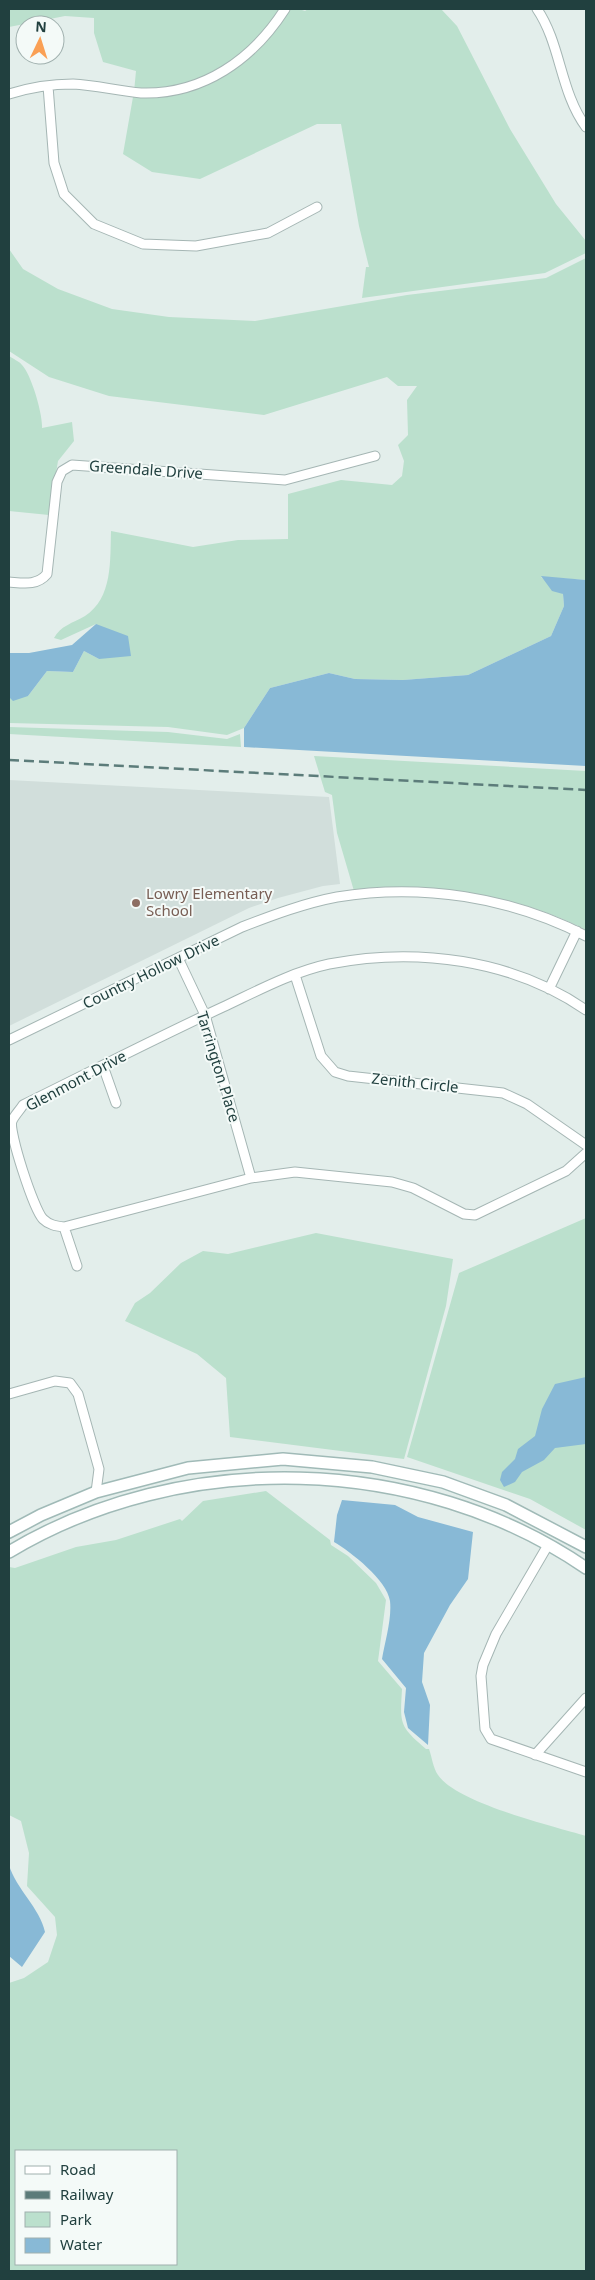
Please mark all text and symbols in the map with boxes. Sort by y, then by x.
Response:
north arrow [15,15,65,65]
text: N [35,17,47,36]
street label: Greendale Drive [89,455,204,483]
place label: Lowry Elementary School [146,883,273,920]
marker: Lowry Elementary School [130,897,142,909]
street label: Country Hollow Drive [79,929,222,1013]
street label: Tarrington Place [193,1009,245,1125]
street label: Glenmont Drive [22,1045,129,1115]
street label: Zenith Circle [371,1067,460,1097]
legend [15,2150,178,2265]
text: Road [60,2159,96,2179]
text: Railway [60,2184,114,2204]
text: Park [60,2209,92,2229]
text: Water [60,2234,102,2254]

